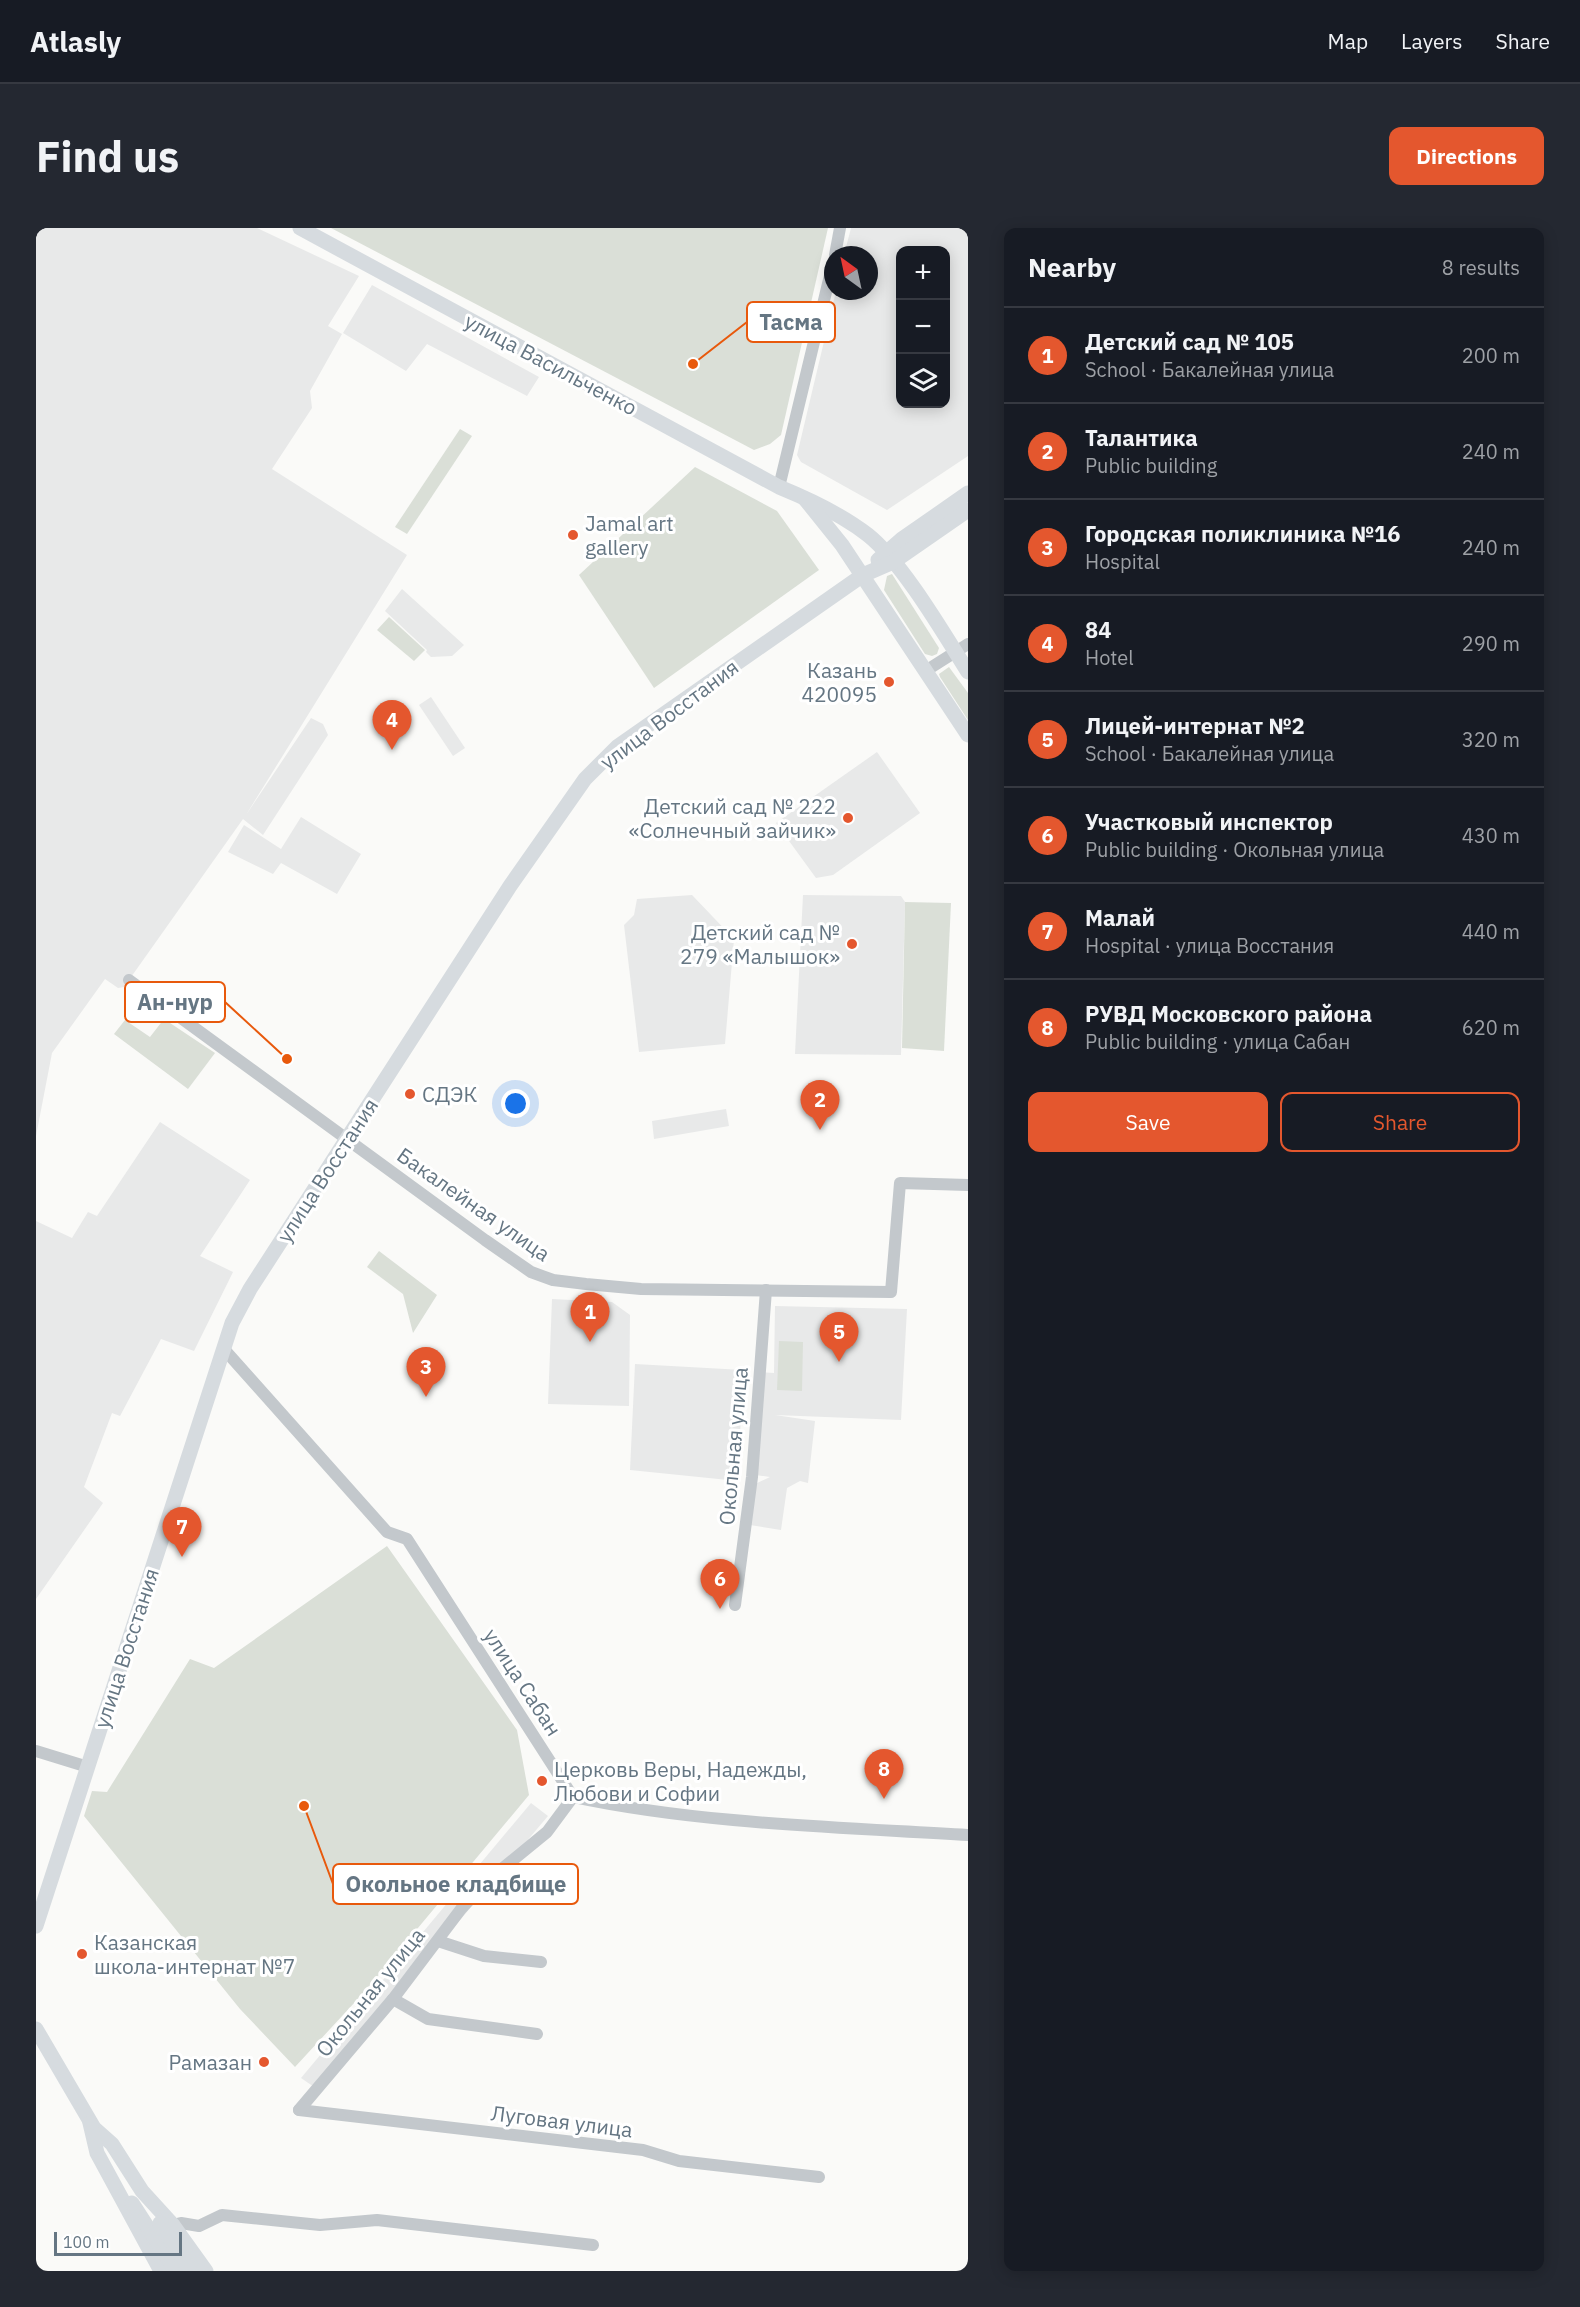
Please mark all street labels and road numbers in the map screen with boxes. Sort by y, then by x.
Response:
street label: улица Васильченко [460,307,642,421]
street label: улица Восстания [594,653,744,775]
street label: улица Восстания [270,1093,384,1247]
street label: Бакалейная улица [392,1141,556,1267]
street label: Окольная улица [712,1366,754,1526]
street label: улица Восстания [87,1565,165,1731]
street label: улица Сабан [478,1623,568,1741]
street label: Окольная улица [309,1922,431,2062]
street label: Луговая улица [490,2098,634,2144]

